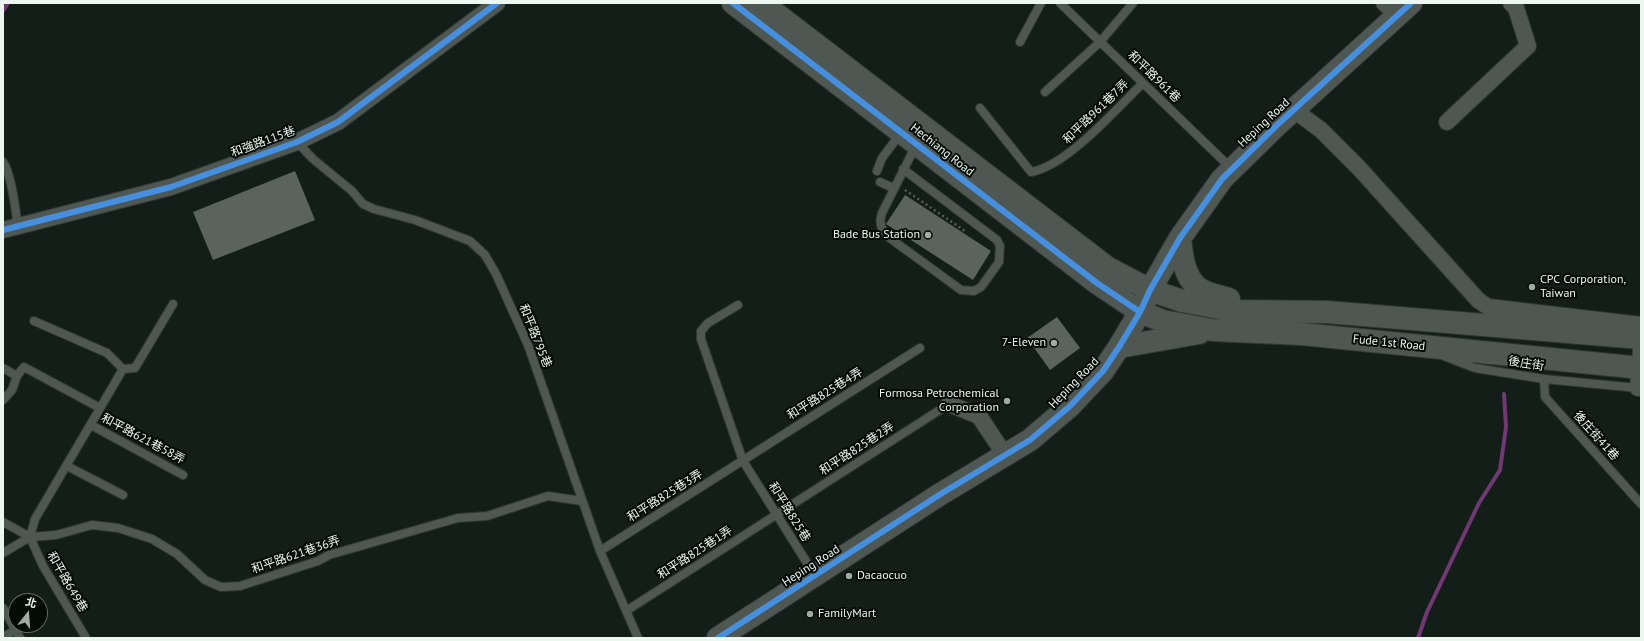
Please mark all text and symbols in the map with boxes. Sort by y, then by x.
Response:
street label: 和平路961巷 [1125,48,1183,106]
street label: 和平路961巷7弄 [1060,77,1132,147]
street label: Heping Road [1235,95,1293,151]
street label: Hechiang Road [907,121,977,179]
street label: 和強路115巷 [229,124,297,160]
place label: Bade Bus Station [833,228,920,242]
marker: Bade Bus Station [923,230,933,240]
place label: CPC Corporation, Taiwan [1540,273,1626,301]
marker: CPC Corporation, Taiwan [1527,282,1537,292]
street label: 和平路795巷 [516,302,554,370]
street label: Fude 1st Road [1352,332,1426,354]
place label: 7-Eleven [1002,336,1046,350]
marker: 7-Eleven [1049,338,1059,348]
street label: Heping Road [1046,354,1102,412]
street label: 後庄街 [1507,354,1545,374]
street label: 和平路825巷4弄 [785,365,865,423]
place label: Formosa Petrochemical Corporation [879,387,999,415]
marker: Formosa Petrochemical Corporation [1002,396,1012,406]
street label: 後庄街41巷 [1570,408,1622,464]
street label: 和平路621巷58弄 [99,411,187,467]
street label: 和平路825巷2弄 [817,419,897,479]
street label: 和平路825巷3弄 [625,467,705,525]
street label: 和平路825巷 [765,480,813,544]
street label: 和平路825巷1弄 [655,523,735,583]
street label: 和平路621巷36弄 [250,533,342,577]
street label: Heping Road [780,542,842,590]
street label: 和平路649巷 [44,549,90,615]
place label: Dacaocuo [857,569,907,583]
marker: Dacaocuo [844,571,854,581]
north arrow [8,593,48,633]
text: 北 [24,594,39,611]
place label: FamilyMart [818,607,876,621]
marker: FamilyMart [805,609,815,619]

